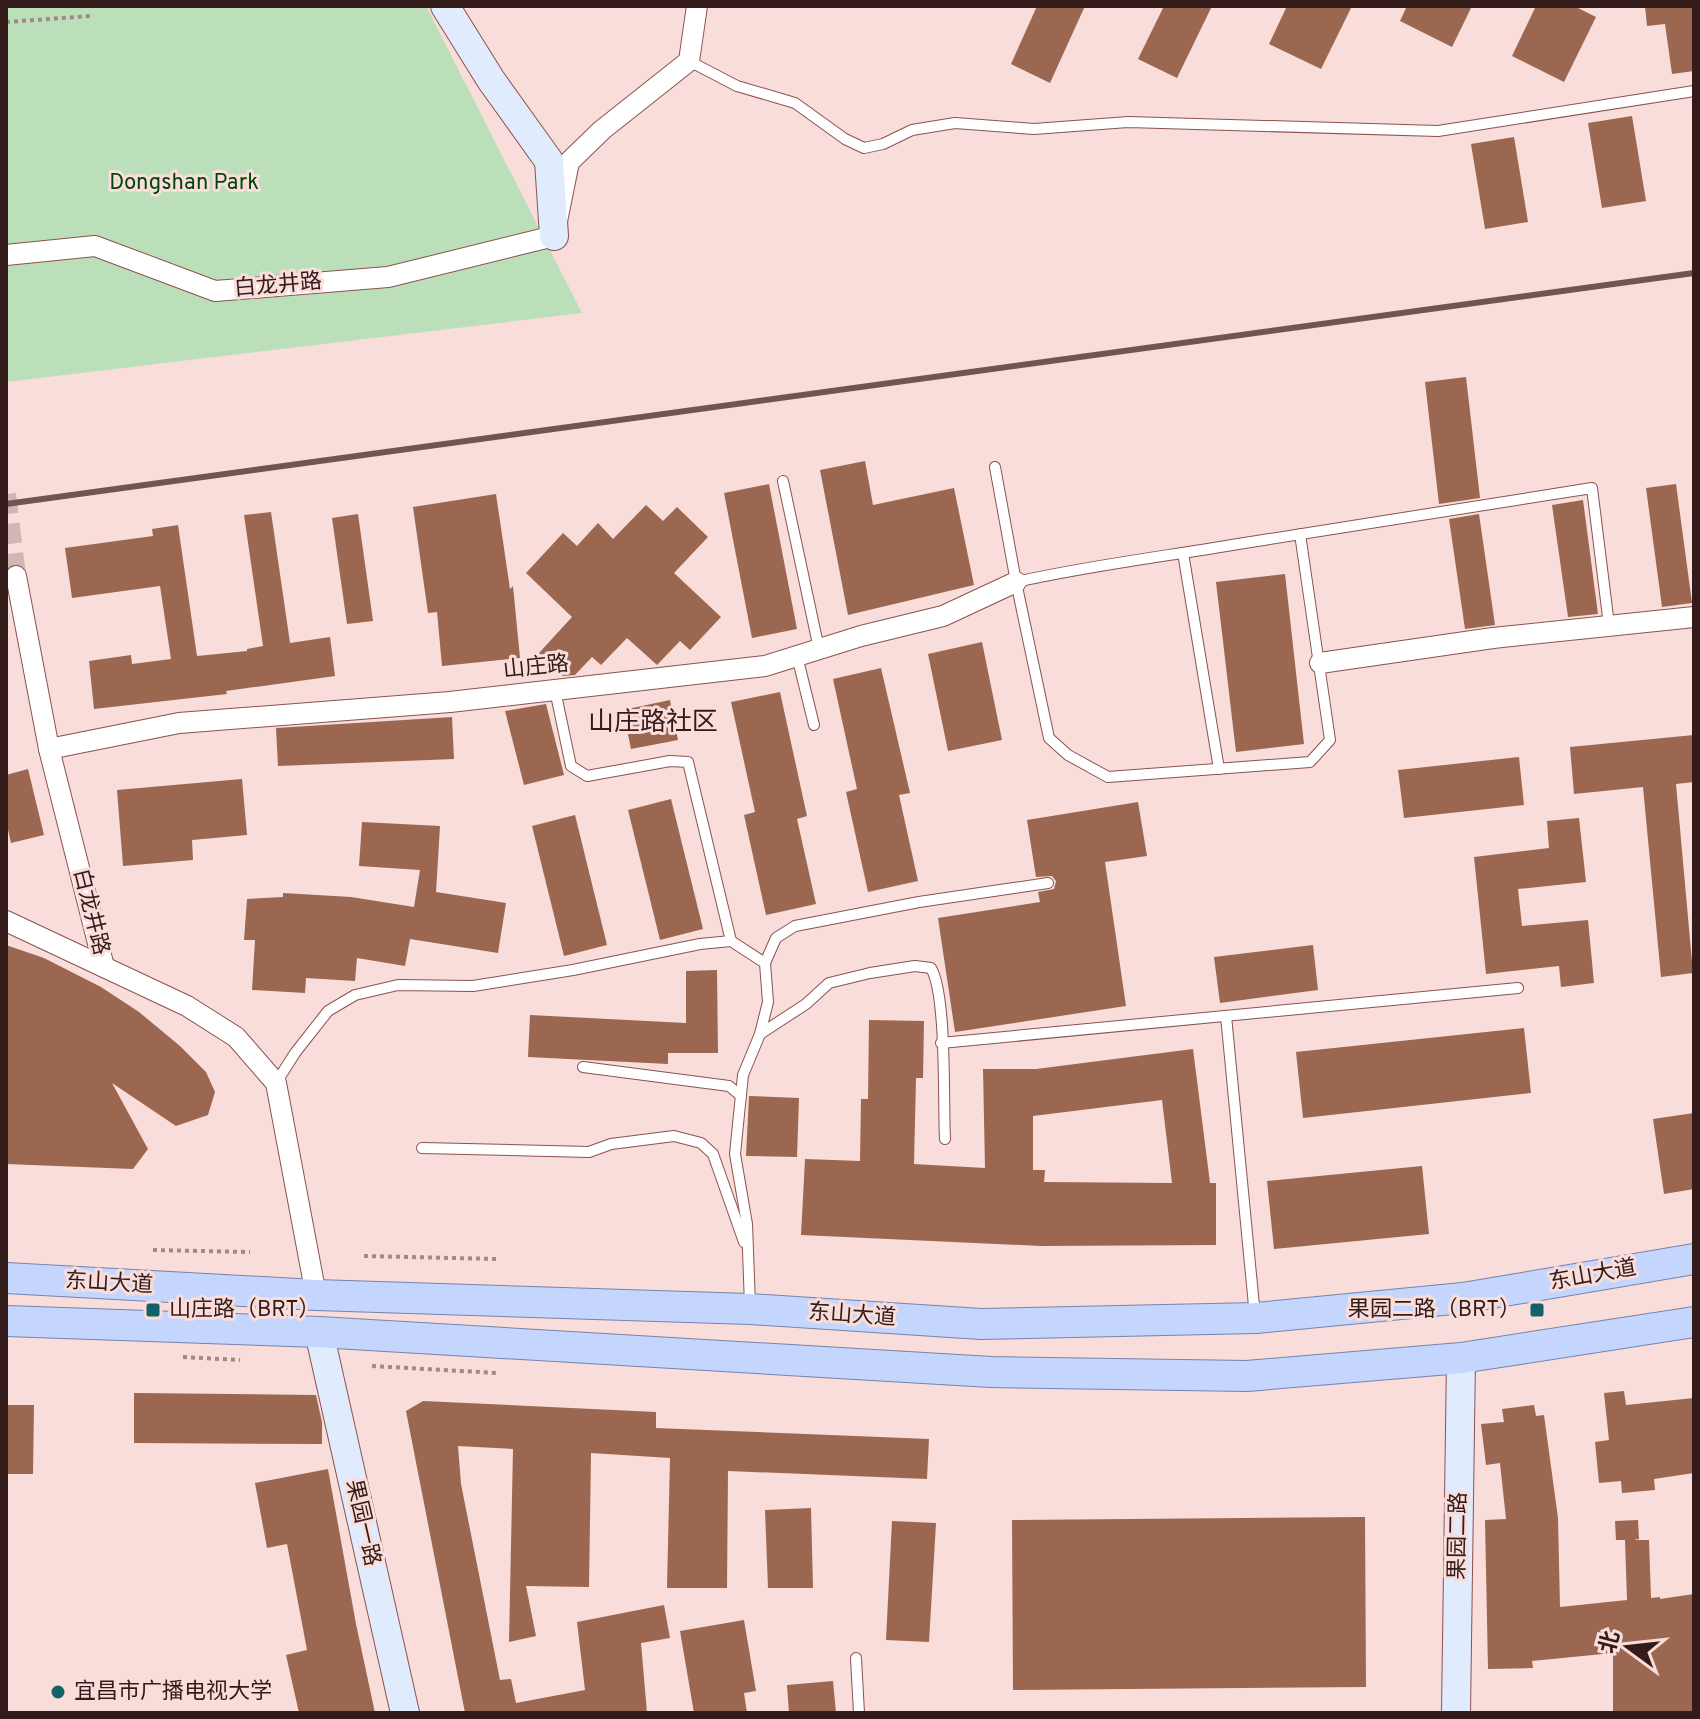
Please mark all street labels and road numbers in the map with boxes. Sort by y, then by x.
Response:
street label: 白龙井路 [233,269,323,303]
street label: 山庄路 [502,651,570,685]
street label: 白龙井路 [66,866,114,958]
street label: 东山大道 [1547,1255,1639,1297]
street label: 东山大道 [64,1268,154,1300]
street label: 东山大道 [807,1299,897,1333]
street label: 果园一路 [339,1477,385,1569]
street label: 果园二路 [1445,1492,1473,1580]

